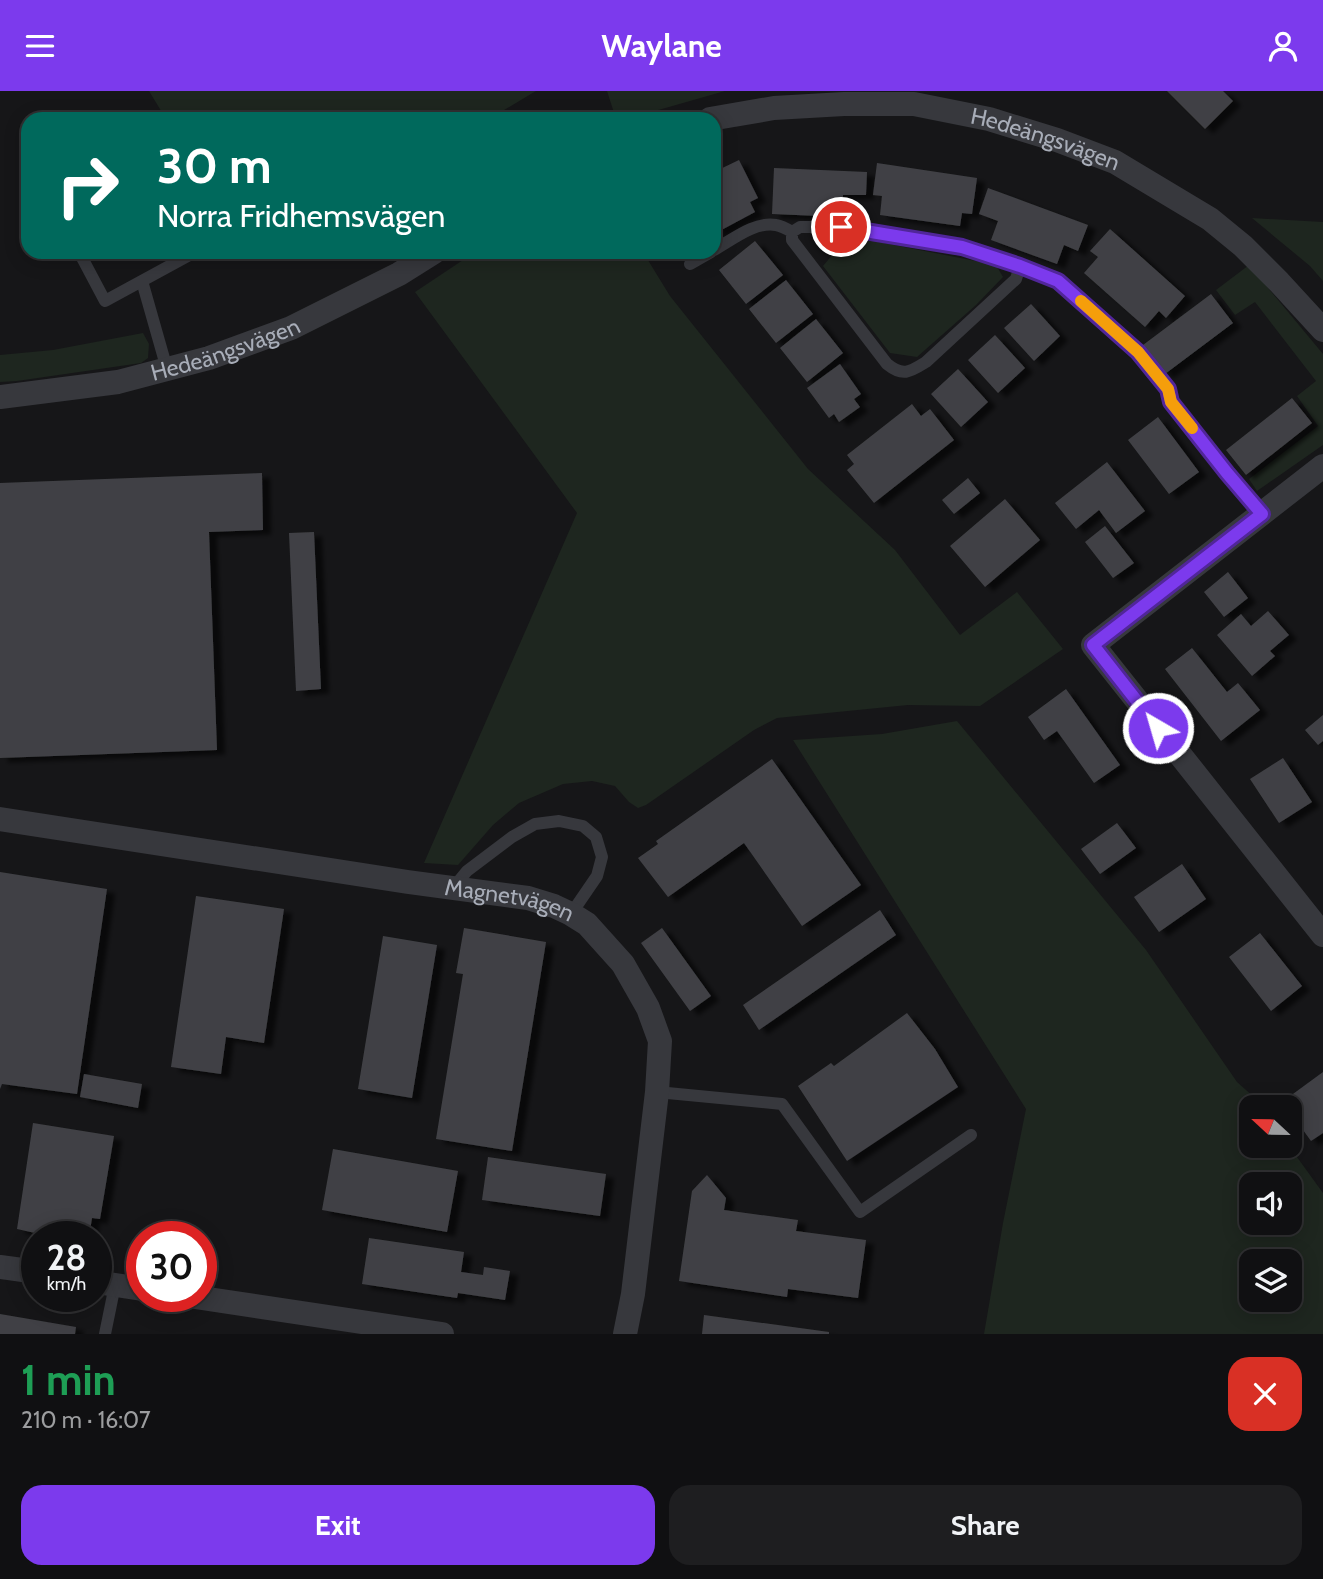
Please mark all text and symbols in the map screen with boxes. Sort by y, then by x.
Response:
text: Waylane [601,26,722,65]
icon: menu [21,27,59,65]
icon: person [1264,27,1302,65]
street label: Hedeängsvägen [968,102,1124,177]
text: 30 m [157,136,272,195]
icon: right [42,140,133,231]
text: Norra Fridhemsvägen [157,196,445,235]
pin [811,197,871,257]
icon: arrive [822,208,860,246]
street label: Hedeängsvägen [148,312,305,387]
position arrow [1121,691,1195,765]
street label: Magnetvägen [443,873,579,928]
north arrow [1239,1095,1302,1159]
map controls [1239,1095,1302,1312]
button: sound [1239,1172,1302,1235]
speed limit sign: 30 [126,1221,217,1312]
text: 28 [47,1236,86,1279]
button: layers [1239,1249,1302,1312]
text: km/h [47,1273,86,1295]
text: 1 min [21,1354,116,1406]
button: close [1228,1357,1302,1431]
text: 210 m · 16:07 [21,1406,151,1434]
button: Exit [21,1485,655,1565]
button: Share [669,1485,1302,1565]

